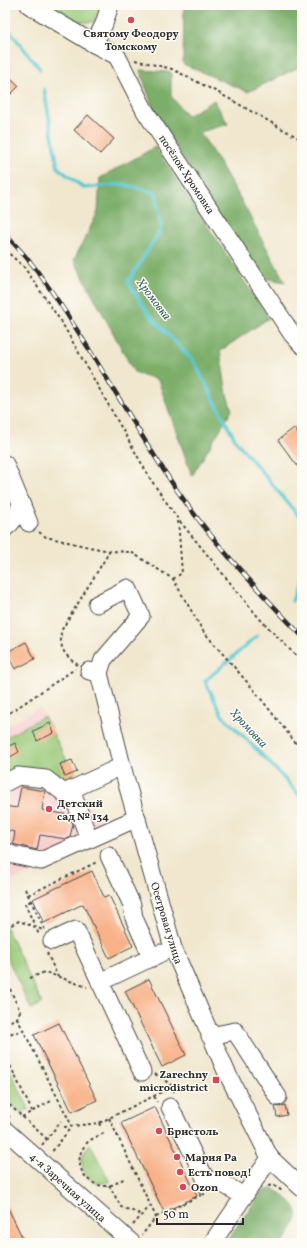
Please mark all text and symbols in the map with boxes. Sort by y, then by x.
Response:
marker: Святому Феодору Томскому [126,15,136,25]
place label: Святому Феодору Томскому [83,27,180,55]
street label: посёлок Хромовка [154,132,217,218]
water label: Хромовка [132,275,174,324]
water label: Хромовка [225,705,271,752]
place label: Детский сад № 134 [57,797,109,825]
marker: Детский сад № 134 [44,804,54,814]
street label: Осетровая улица [146,881,185,967]
place label: Zarechny microdistrict [139,1068,209,1096]
marker: Zarechny microdistrict [211,1075,221,1085]
place label: Бристоль [167,1125,219,1140]
marker: Бристоль [154,1126,164,1136]
street label: 4-я Заречная улица [26,1150,109,1227]
place label: Мария Ра [185,1151,237,1166]
marker: Мария Ра [172,1152,182,1162]
place label: Есть повод! [188,1166,252,1181]
marker: Есть повод! [175,1167,185,1177]
place label: Ozon [191,1181,218,1196]
marker: Ozon [178,1182,188,1192]
scale bar [157,1200,243,1226]
text: 50 m [163,1207,189,1223]

